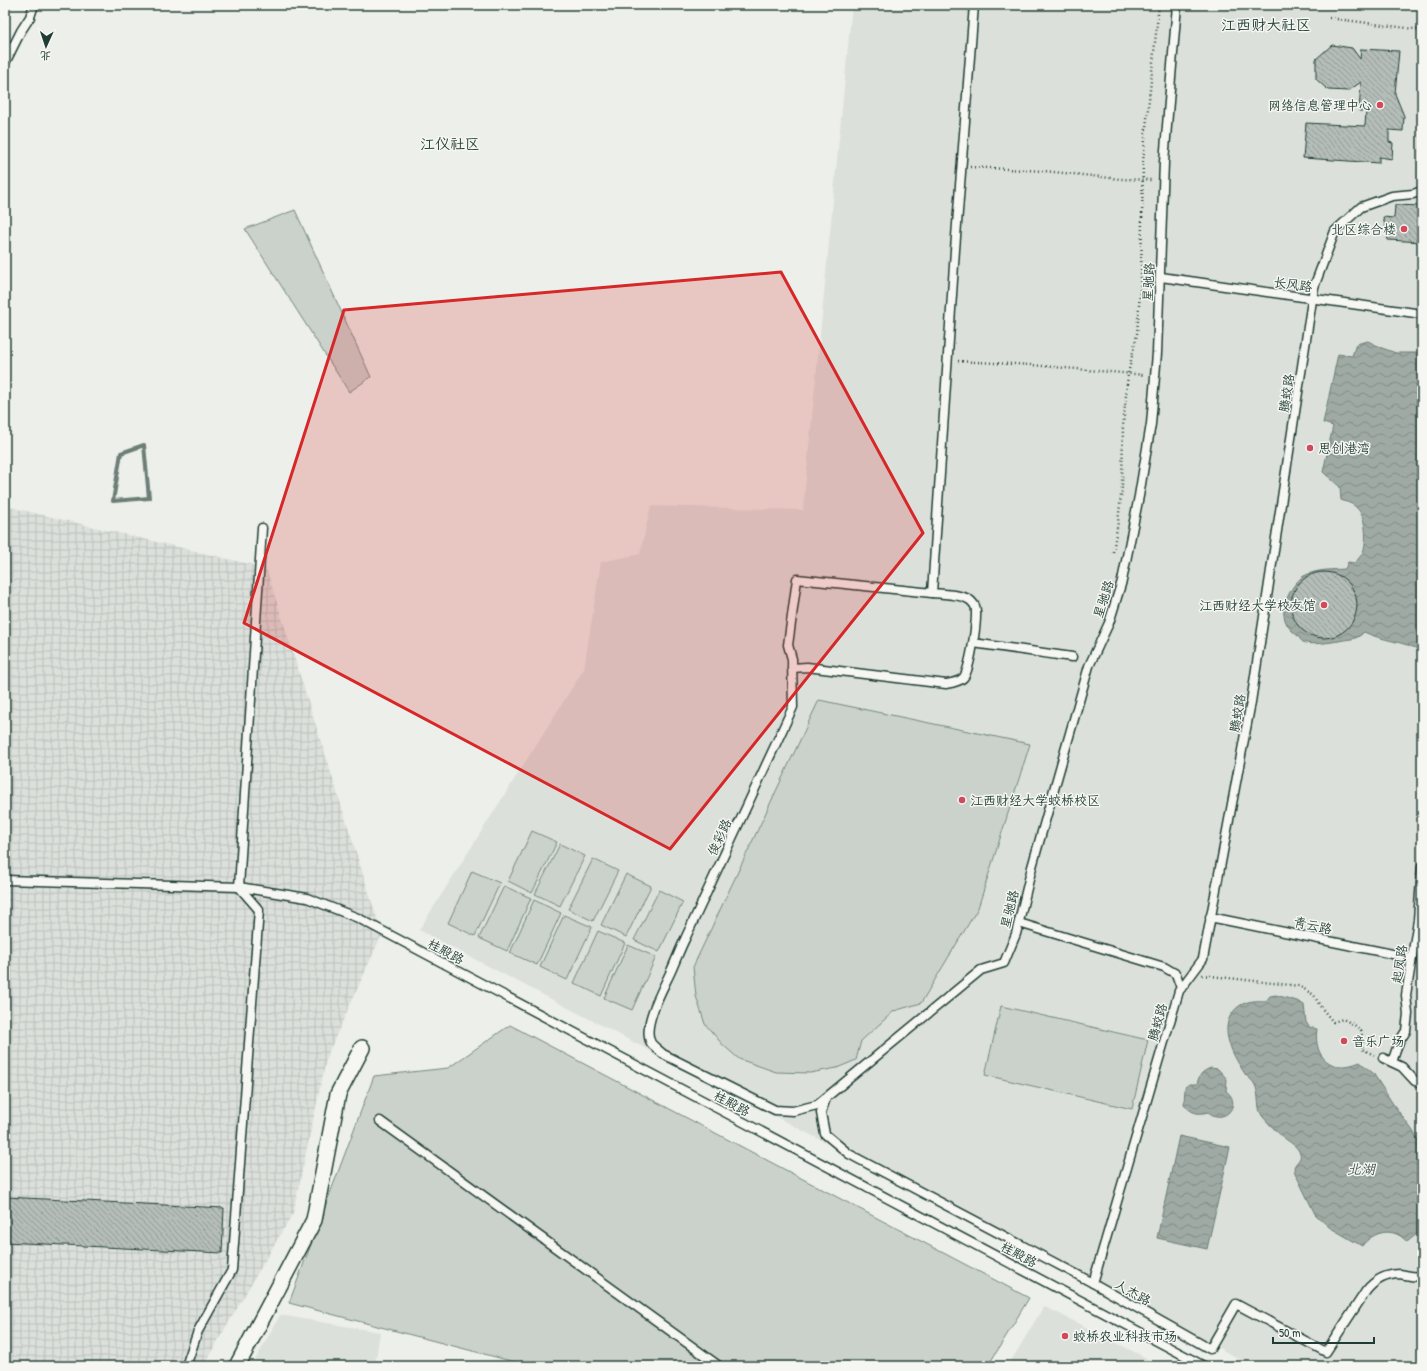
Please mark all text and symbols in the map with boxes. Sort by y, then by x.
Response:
district label: 江西财大社区 [1221,14,1311,35]
north arrow [26,26,66,66]
text: 北 [40,49,51,63]
place label: 网络信息管理中心 [1268,96,1372,114]
marker: 网络信息管理中心 [1375,100,1385,110]
district label: 江仪社区 [420,133,480,154]
place label: 北区综合楼 [1331,220,1396,238]
marker: 北区综合楼 [1399,224,1409,234]
street label: 星驰路 [1138,262,1158,302]
street label: 长风路 [1272,272,1314,296]
street label: 腾蛟路 [1274,372,1298,414]
place label: 思创港湾 [1318,439,1370,457]
marker: 思创港湾 [1305,443,1315,453]
street label: 星驰路 [1088,578,1118,620]
place label: 江西财经大学校友馆 [1199,596,1316,614]
marker: 江西财经大学校友馆 [1319,600,1329,610]
street label: 腾蛟路 [1225,692,1249,734]
place label: 江西财经大学蛟桥校区 [970,791,1100,809]
marker: 江西财经大学蛟桥校区 [957,795,967,805]
street label: 俊彩路 [703,816,735,858]
street label: 星驰路 [996,888,1022,930]
street label: 青云路 [1292,912,1334,938]
street label: 桂殿路 [425,934,467,968]
street label: 起凤路 [1387,943,1411,985]
street label: 腾蛟路 [1143,1001,1171,1043]
place label: 音乐广场 [1352,1032,1404,1050]
marker: 音乐广场 [1339,1036,1349,1046]
street label: 桂殿路 [711,1086,753,1120]
water label: 北湖 [1347,1159,1377,1178]
street label: 桂殿路 [998,1237,1040,1271]
street label: 人杰路 [1112,1275,1154,1309]
scale bar [1273,1319,1374,1345]
text: 50 m [1279,1324,1300,1341]
place label: 蛟桥农业科技市场 [1073,1327,1177,1345]
marker: 蛟桥农业科技市场 [1060,1331,1070,1341]

